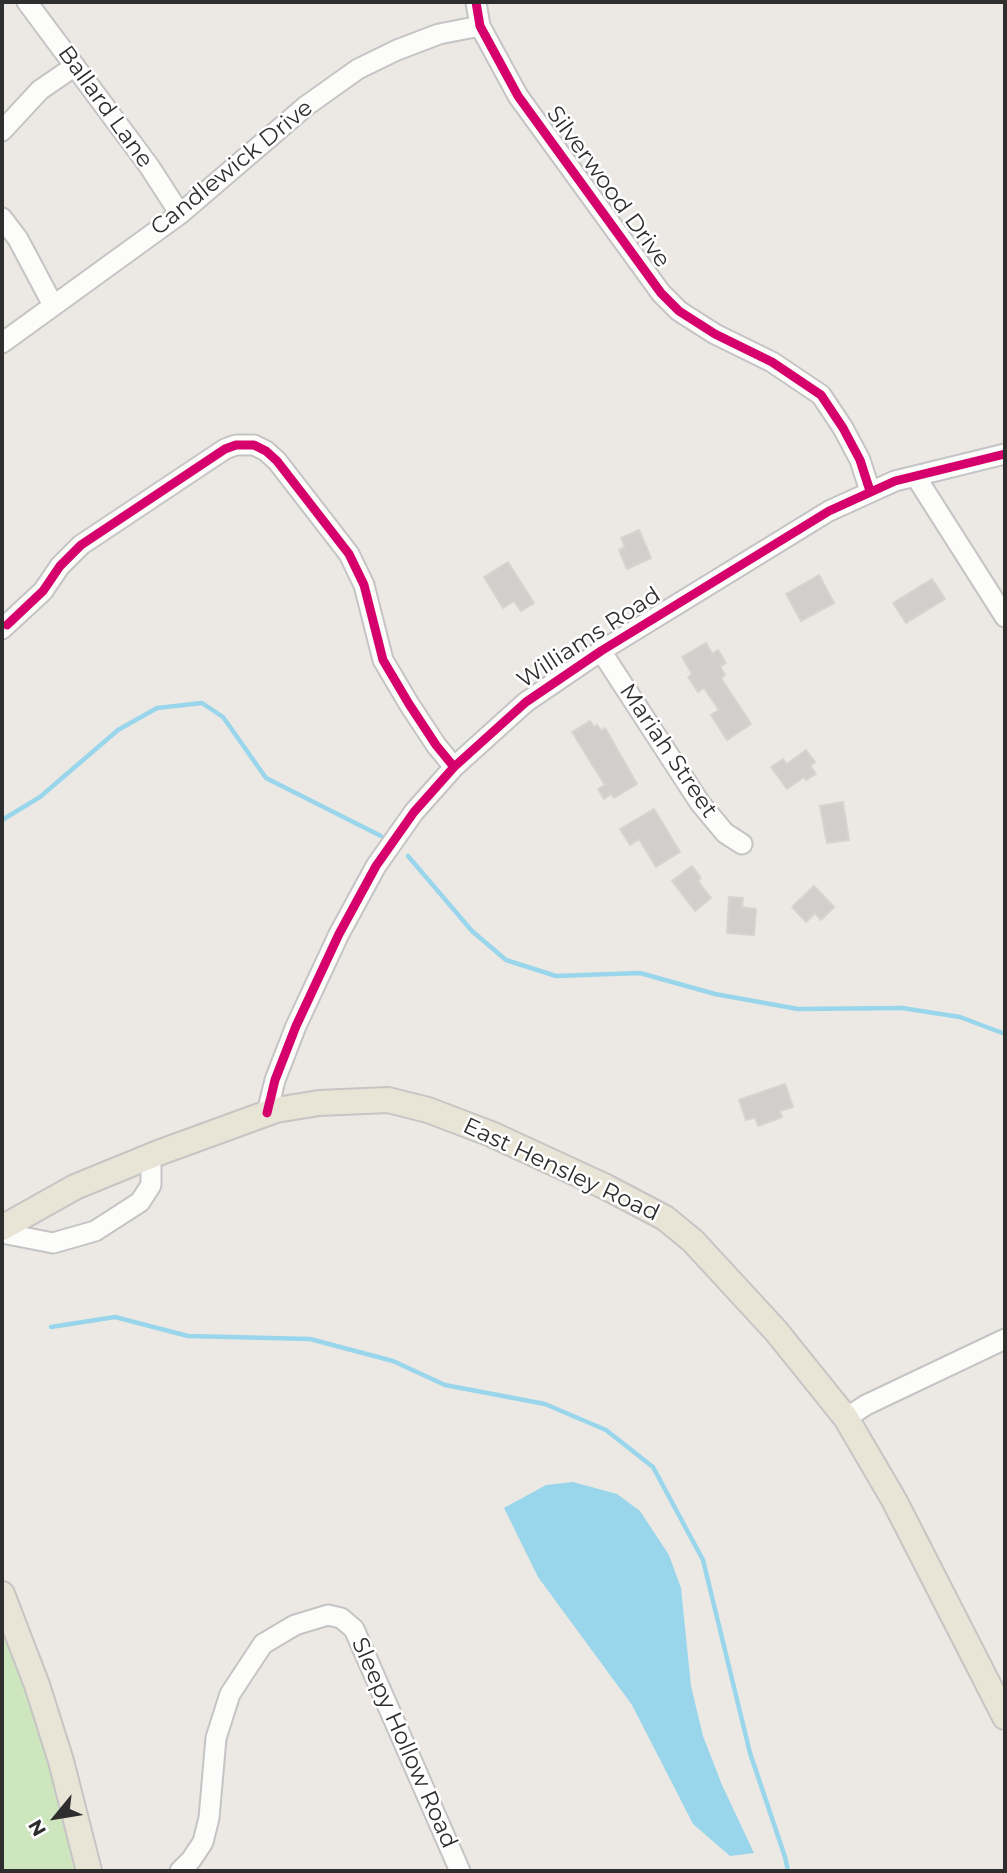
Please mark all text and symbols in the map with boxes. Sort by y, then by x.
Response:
street label: Ballard Lane [52,41,158,173]
street label: Candlewick Drive [146,94,318,242]
street label: Silverwood Drive [540,101,676,273]
street label: Williams Road [512,581,666,695]
street label: Mariah Street [613,679,723,823]
street label: East Hensley Road [459,1112,663,1228]
street label: Sleepy Hollow Road [345,1633,463,1853]
north arrow [21,1782,91,1852]
text: N [24,1815,51,1840]

